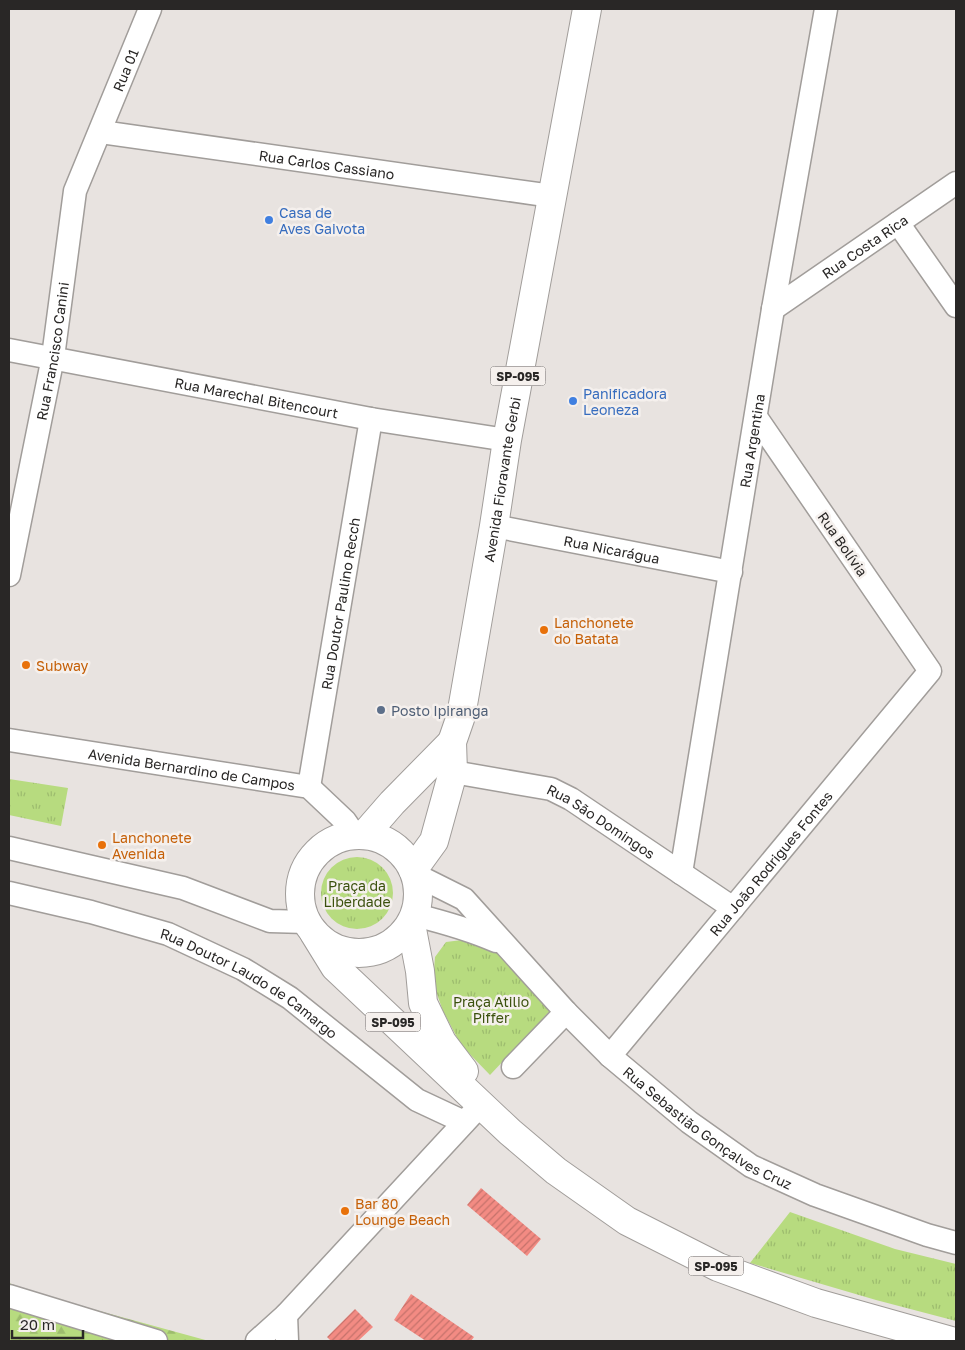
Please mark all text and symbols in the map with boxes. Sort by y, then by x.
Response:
street label: Rua 01 [109,46,141,94]
street label: Rua Carlos Cassiano [258,146,396,182]
place label: Casa de Aves Gaivota [279,204,365,237]
street label: Rua Costa Rica [818,211,911,282]
marker: Casa de Aves Gaivota [263,214,275,226]
street label: Rua Francisco Canini [32,281,71,422]
road number: SP-095 [490,366,546,386]
street label: Rua Marechal Bitencourt [173,373,340,421]
place label: Panificadora Leoneza [583,385,667,418]
street label: Rua Argentina [735,392,768,489]
street label: Avenida Fioravante Gerbi [479,395,523,563]
marker: Panificadora Leoneza [567,395,579,407]
street label: Rua Bolívia [815,509,871,579]
street label: Rua Doutor Paulino Recch [317,516,363,691]
street label: Rua Nicarágua [562,531,661,566]
place label: Lanchonete do Batata [554,614,634,647]
marker: Lanchonete do Batata [538,624,550,636]
place label: Subway [36,657,89,674]
marker: Subway [20,659,32,671]
place label: Posto Ipiranga [391,702,488,719]
marker: Posto Ipiranga [375,704,387,716]
street label: Avenida Bernardino de Campos [87,744,296,793]
street label: Rua São Domingos [544,780,659,862]
street label: Rua João Rodrigues Fontes [705,787,836,939]
place label: Lanchonete Avenida [112,829,192,862]
marker: Lanchonete Avenida [96,839,108,851]
park label: Praça da Liberdade [323,877,391,910]
street label: Rua Doutor Laudo de Camargo [159,924,341,1042]
park label: Praça Atilio Piffer [453,993,529,1026]
road number: SP-095 [366,1012,420,1032]
street label: Rua Sebastião Gonçalves Cruz [620,1062,795,1192]
place label: Bar 80 Lounge Beach [355,1195,450,1228]
marker: Bar 80 Lounge Beach [339,1205,351,1217]
road number: SP-095 [688,1256,744,1276]
scale bar [12,1308,84,1340]
text: 20 m [20,1315,55,1333]

